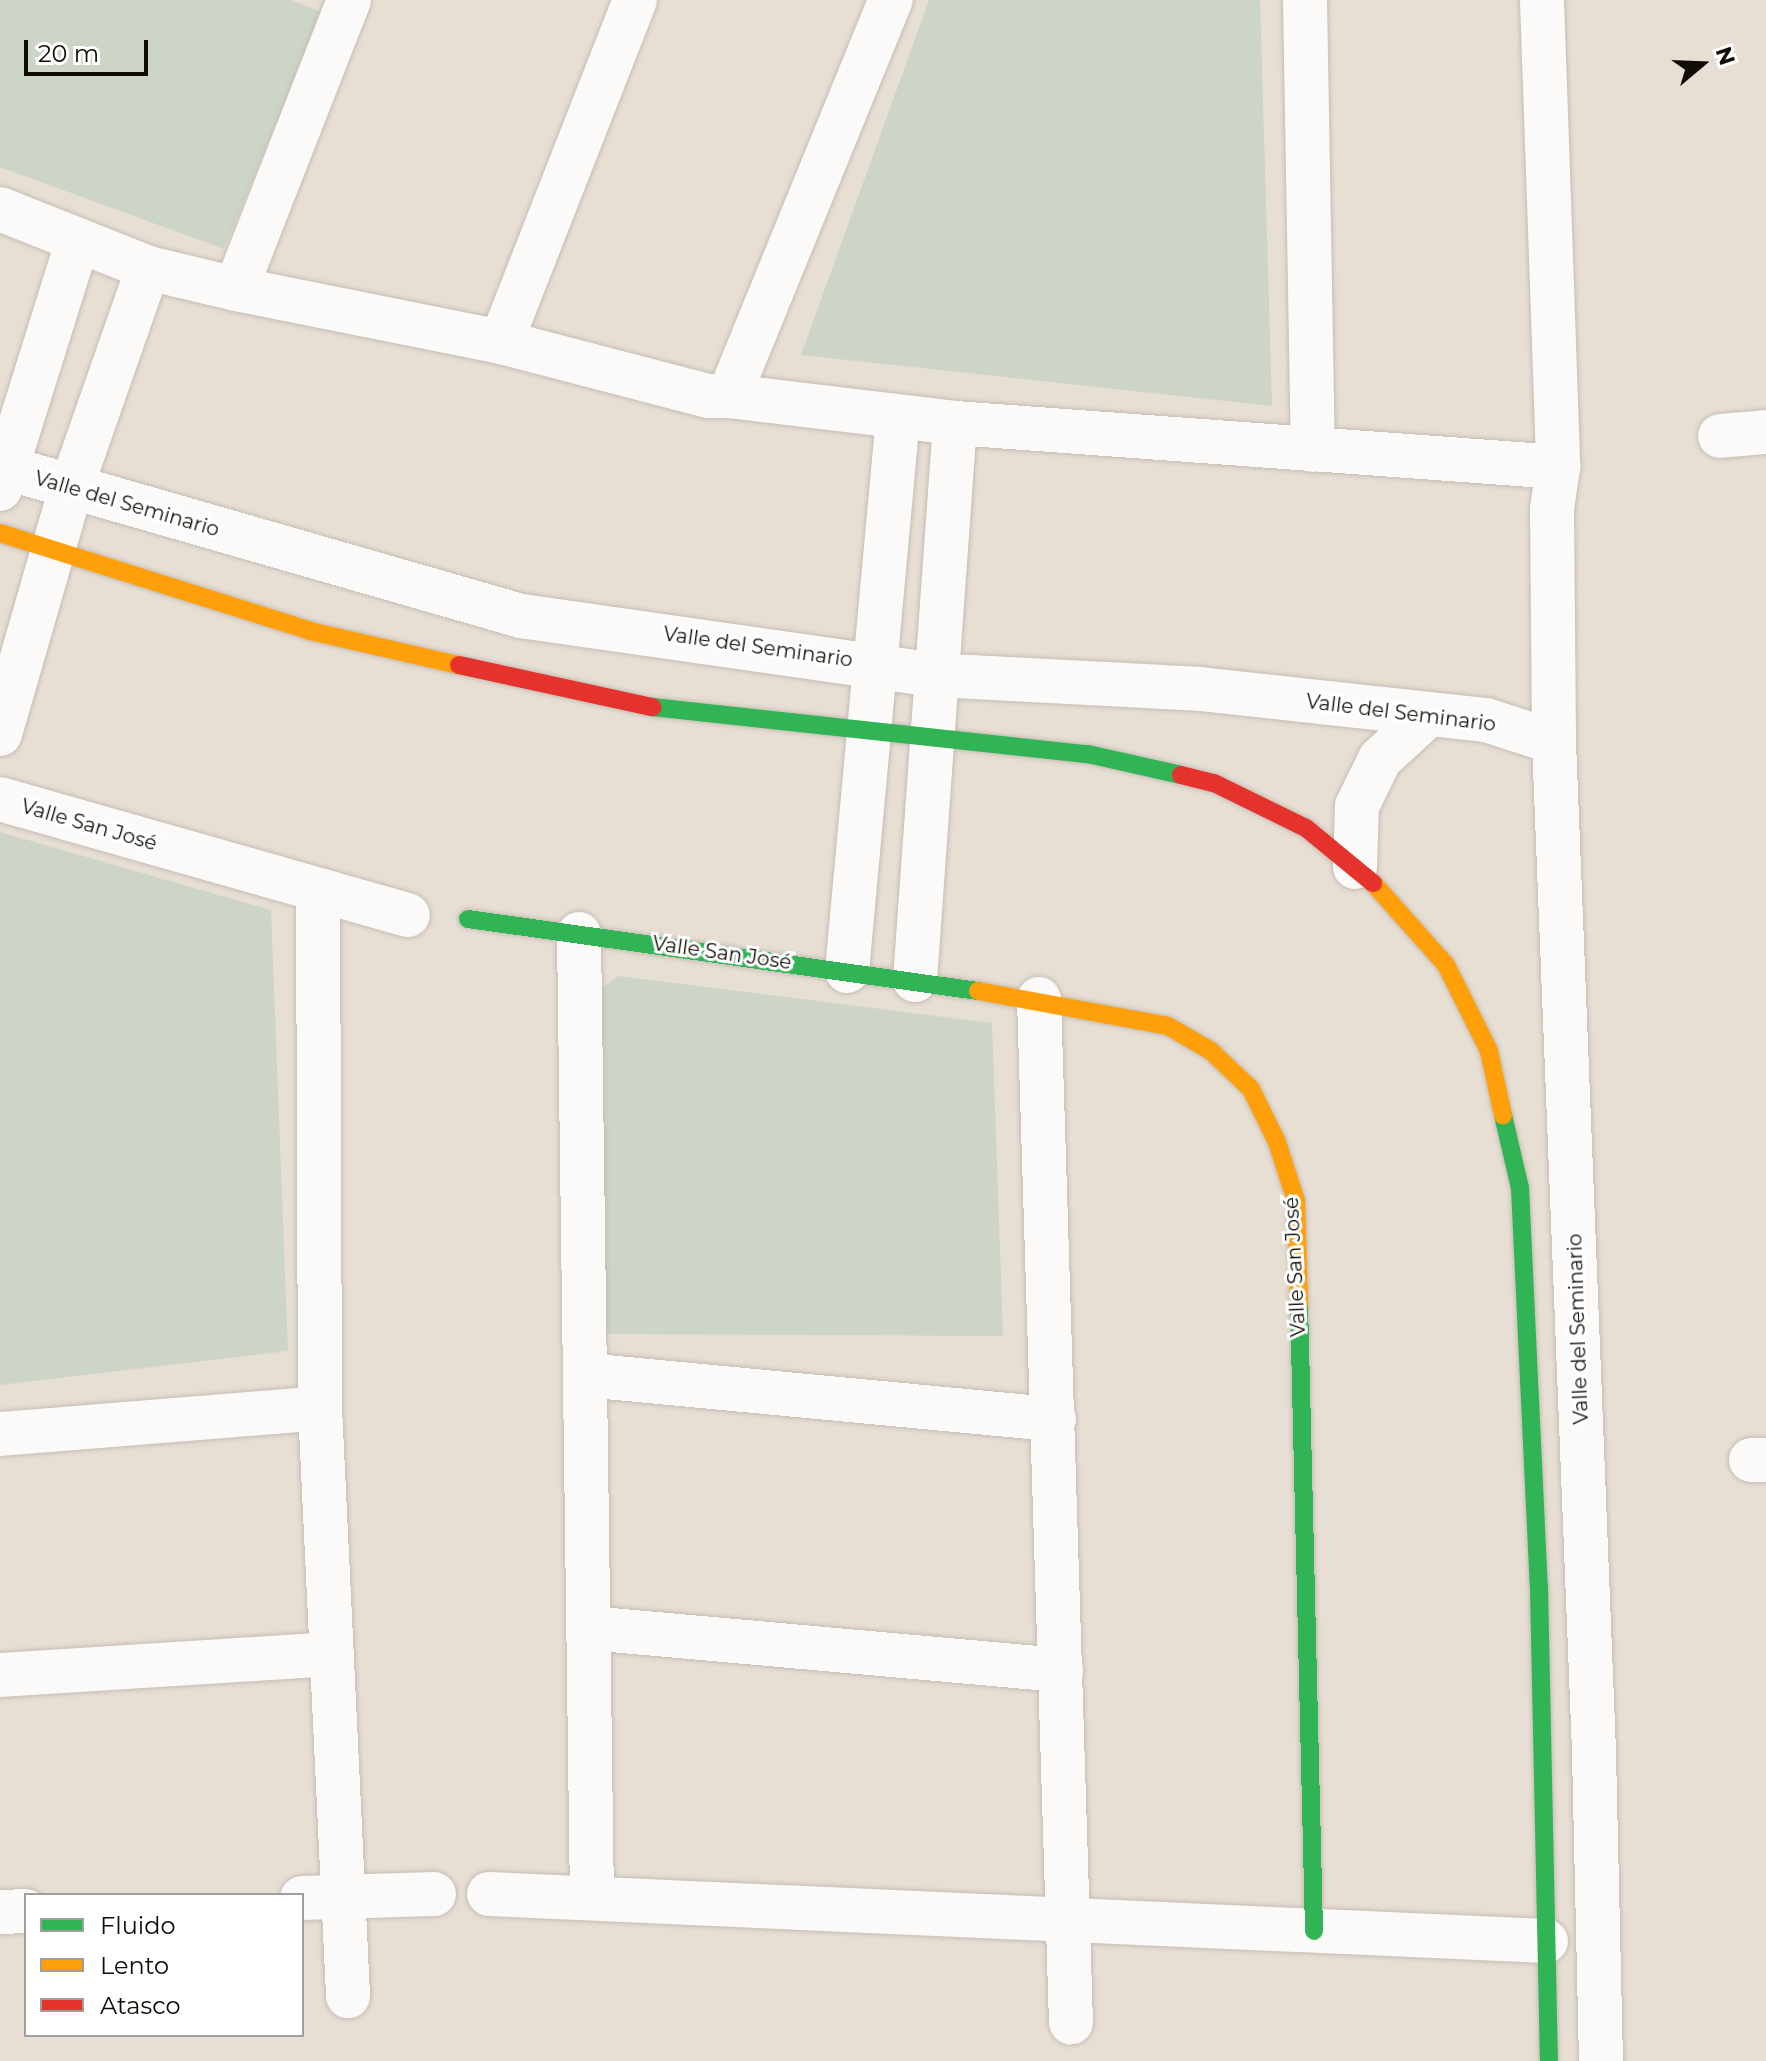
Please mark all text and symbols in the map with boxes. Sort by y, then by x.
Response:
scale bar [28,24,152,74]
north arrow [1662,24,1742,104]
text: 20 m [38,39,99,68]
text: N [1710,43,1741,69]
street label: Valle del Seminario [32,466,222,542]
street label: Valle del Seminario [662,622,854,672]
street label: Valle del Seminario [1305,689,1497,737]
street label: Valle San José [18,794,160,856]
street label: Valle San José [651,931,793,975]
street label: Valle San José [1279,1196,1311,1338]
street label: Valle del Seminario [1563,1233,1593,1425]
legend [24,1893,304,2037]
text: Fluido [100,1911,176,1940]
text: Lento [100,1951,169,1980]
text: Atasco [100,1991,181,2020]

